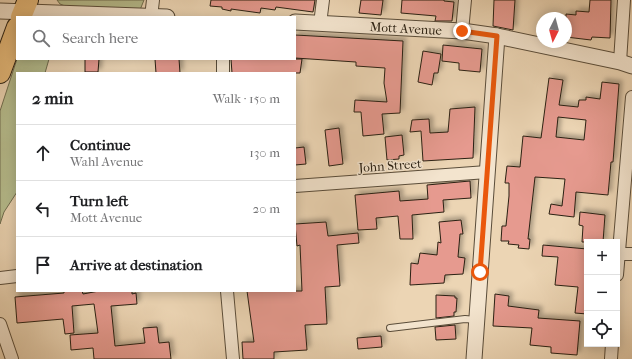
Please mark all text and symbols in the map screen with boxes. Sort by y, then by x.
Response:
north arrow [536,12,572,48]
search box [16,16,296,60]
street label: Mott Avenue [369,19,443,38]
route end [453,22,471,40]
icon: search [30,27,52,49]
text: Search here [62,29,138,47]
text: 2 min [32,88,73,108]
text: Walk · 150 m [213,91,280,106]
text: Continue [70,136,130,154]
icon: ahead [32,142,54,164]
text: 130 m [249,145,280,160]
text: Wahl Avenue [70,154,144,169]
street label: John Street [357,156,422,175]
text: Turn left [70,192,128,210]
icon: left [32,198,54,220]
text: 20 m [253,201,280,216]
text: Mott Avenue [70,210,142,225]
map controls [584,239,620,347]
button: + [584,239,620,275]
icon: arrive [32,254,54,276]
text: Arrive at destination [70,256,202,274]
route start [471,263,489,281]
button: − [584,275,620,311]
button: locate [584,311,620,347]

